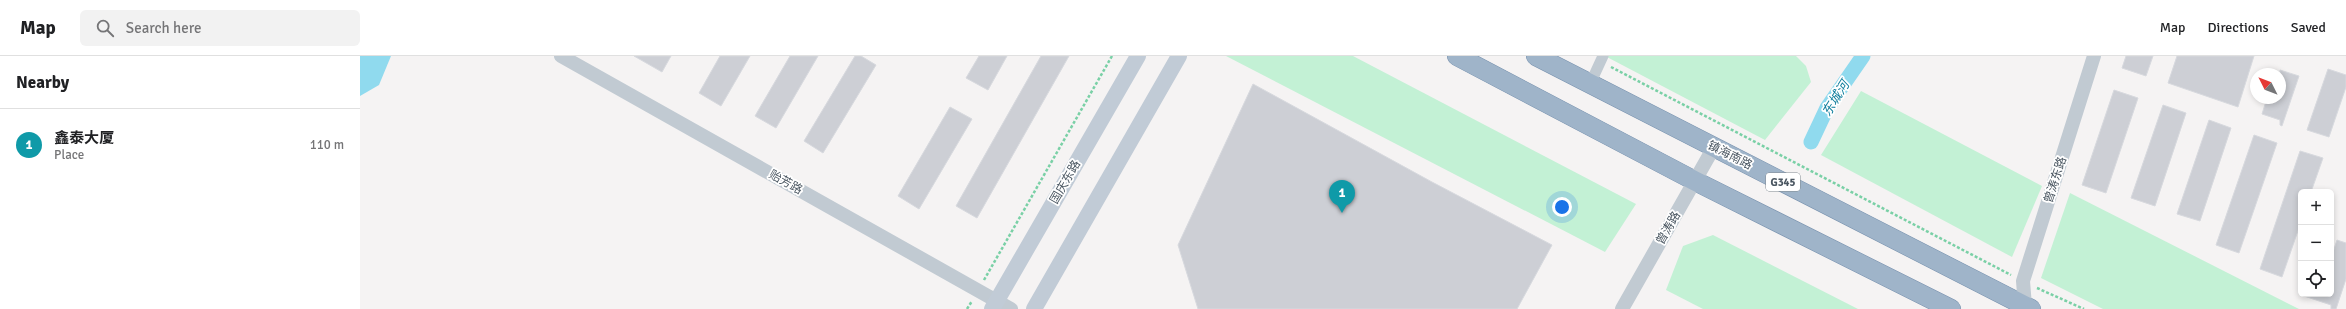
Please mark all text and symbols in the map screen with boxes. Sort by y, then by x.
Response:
search box [80,10,360,46]
text: Map [20,16,56,40]
icon: search [94,17,116,39]
text: Search here [126,19,201,37]
text: Map [2160,19,2186,36]
text: Directions [2208,19,2269,36]
text: Saved [2291,19,2326,36]
north arrow [2250,68,2286,104]
text: Nearby [16,72,69,93]
water label: 东城河 [1819,75,1855,119]
text: 鑫泰大厦 [54,129,114,147]
text: 1 [25,137,33,153]
text: 110 m [310,137,344,153]
street label: 镇海南路 [1705,138,1755,173]
text: Place [54,147,84,163]
street label: 曾涛东路 [2041,155,2070,205]
street label: 国庆东路 [1047,158,1084,207]
street label: 贻芳路 [766,167,805,198]
road number: G345 [1766,173,1800,191]
pin: 1 [1329,180,1355,213]
map controls [2298,189,2334,297]
button: + [2298,189,2334,225]
your location [1552,197,1572,217]
street label: 曾涛路 [1653,209,1684,248]
button: − [2298,225,2334,261]
button: locate [2298,261,2334,297]

